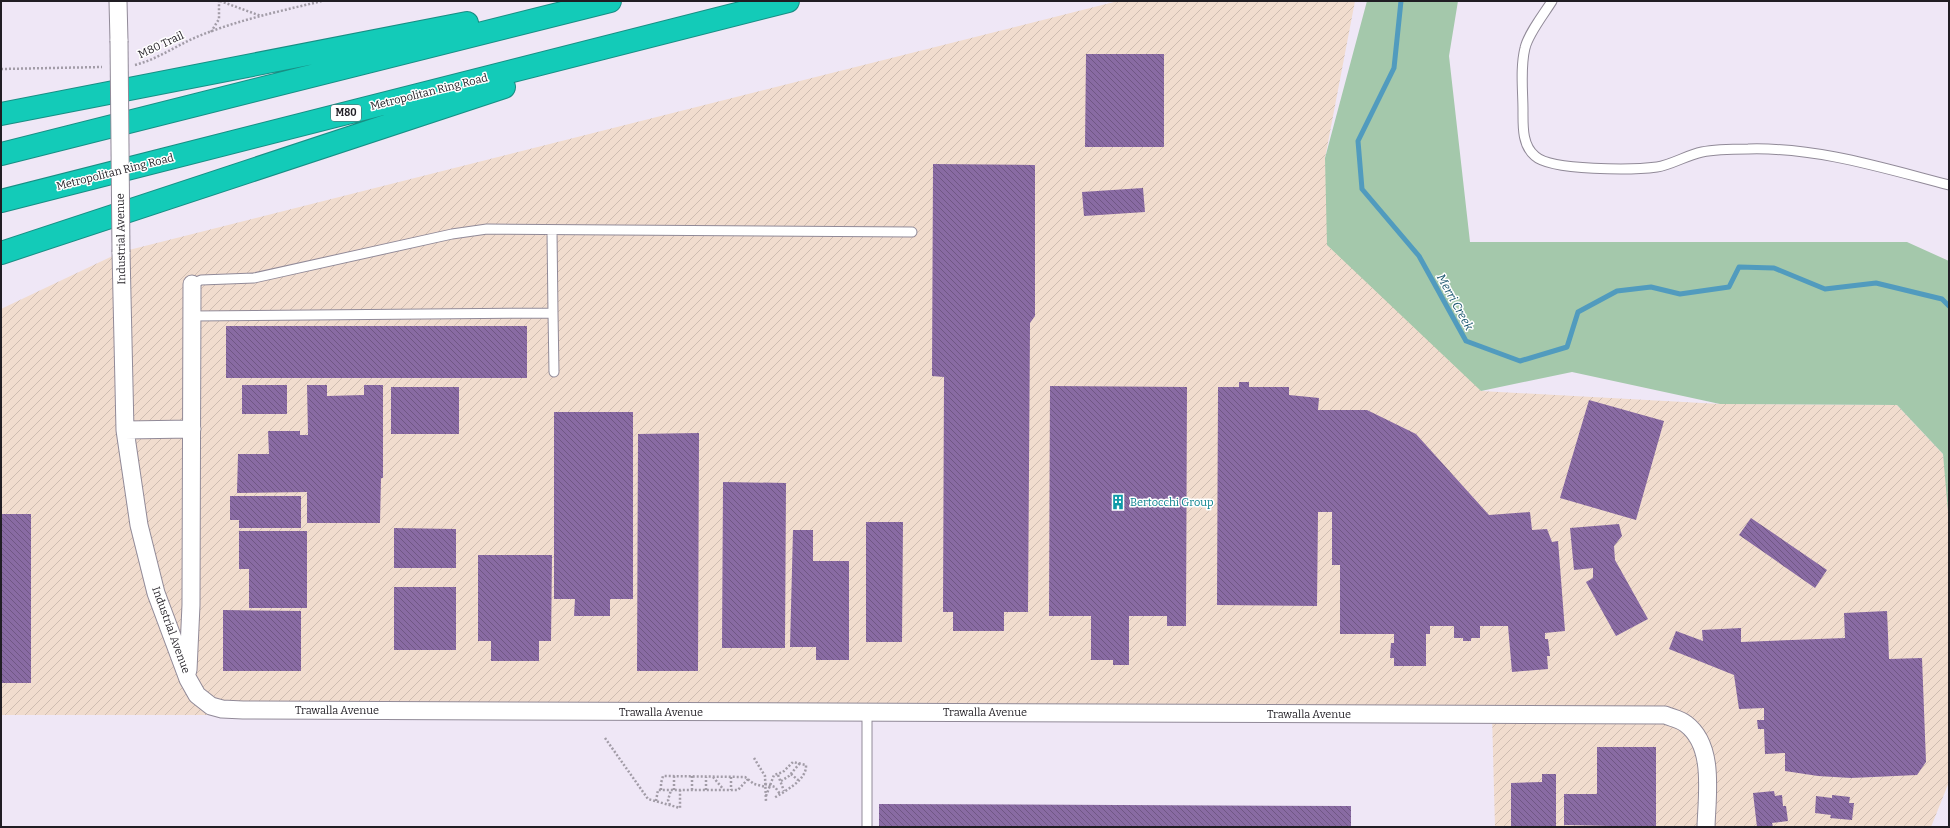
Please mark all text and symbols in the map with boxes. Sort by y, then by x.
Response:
street label: M80 Trail [136,29,186,61]
street label: Metropolitan Ring Road [369,71,489,113]
road number: M80 [331,105,361,121]
street label: Metropolitan Ring Road [55,151,175,193]
street label: Industrial Avenue [114,193,128,285]
water label: Merri Creek [1434,271,1476,333]
building icon: Bertocchi Group [1109,493,1127,511]
place label: Bertocchi Group [1130,496,1214,509]
street label: Industrial Avenue [149,585,193,675]
street label: Trawalla Avenue [295,704,379,717]
street label: Trawalla Avenue [619,706,703,719]
street label: Trawalla Avenue [943,706,1027,719]
street label: Trawalla Avenue [1267,708,1351,721]

